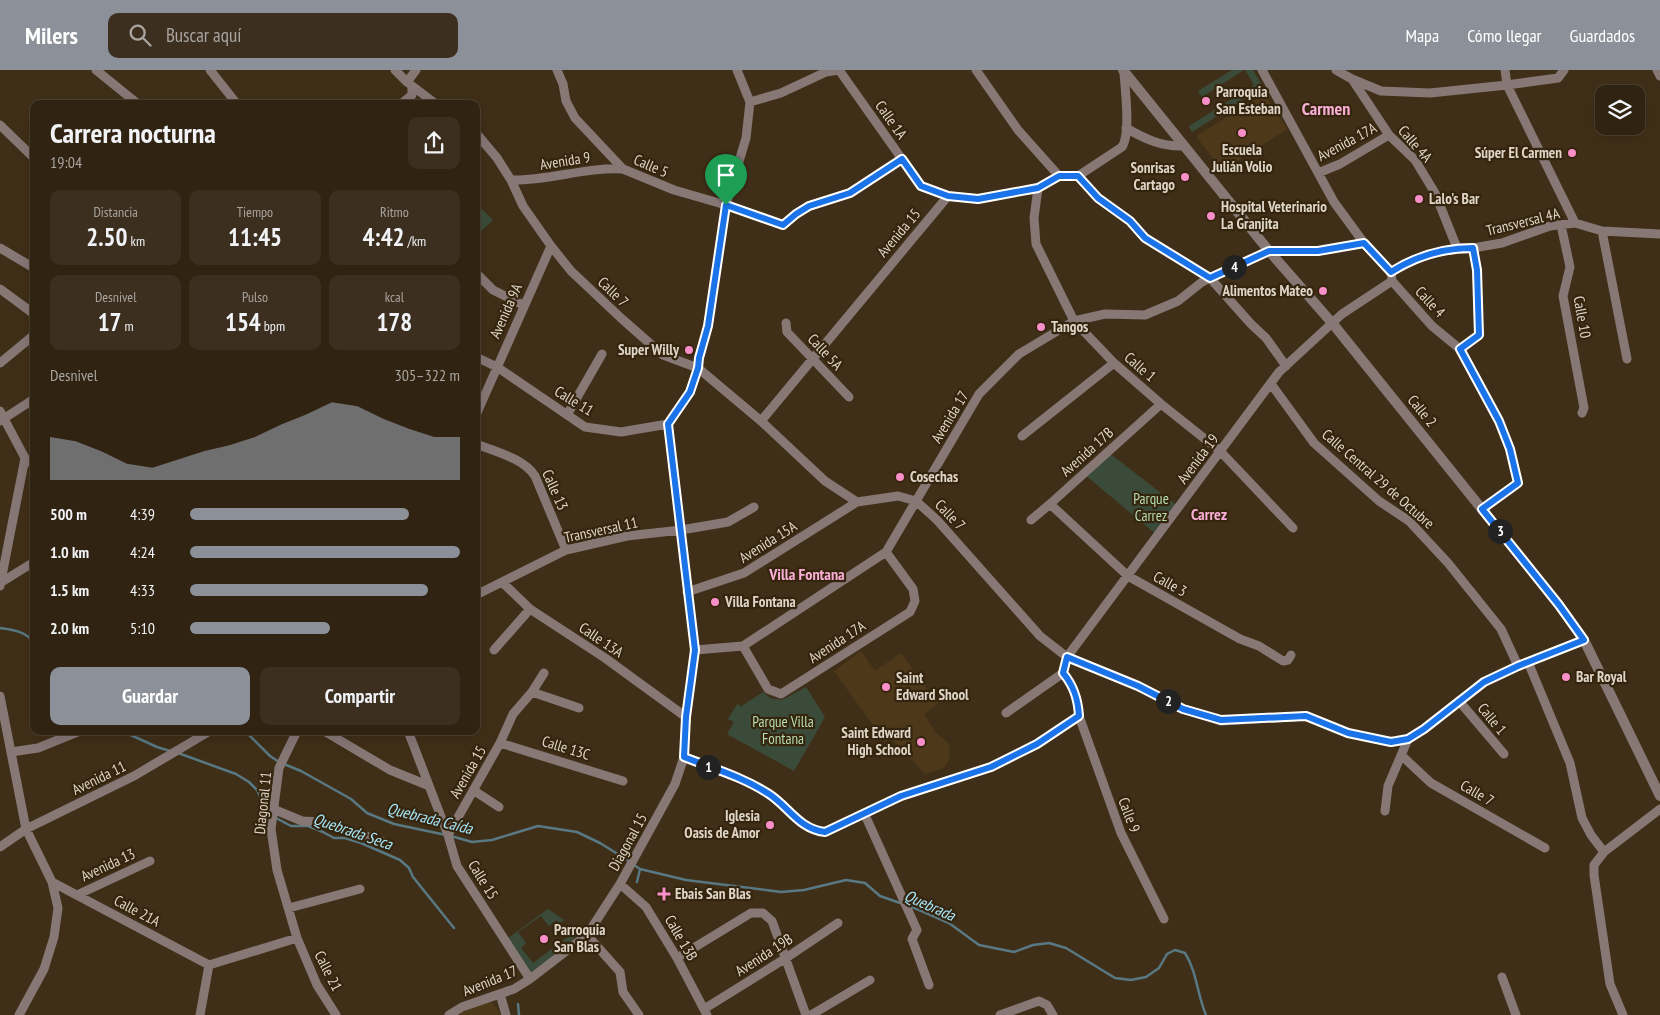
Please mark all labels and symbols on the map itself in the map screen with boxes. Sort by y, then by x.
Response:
place label: Parroquia San Esteban [1216,82,1281,118]
marker: Parroquia San Esteban [1200,95,1212,107]
street label: Calle 1A [871,97,912,143]
district label: Carmen [1302,97,1350,120]
street label: Avenida 17A [1314,118,1380,165]
street label: Calle 4A [1394,121,1437,167]
marker: Escuela Julián Volio [1236,127,1248,139]
place label: Escuela Julián Volio [1211,140,1273,176]
place label: Súper El Carmen [1475,143,1562,162]
street label: Avenida 9 [538,147,592,174]
marker: Súper El Carmen [1566,147,1578,159]
street label: Calle 5 [631,150,671,181]
pin [705,154,747,205]
place label: Sonrisas Cartago [1131,158,1175,194]
marker: Sonrisas Cartago [1179,171,1191,183]
place label: Lalo's Bar [1429,189,1480,208]
marker: Lalo's Bar [1413,193,1425,205]
place label: Hospital Veterinario La Granjita [1221,197,1327,233]
street label: Transversal 4A [1484,203,1562,240]
street label: Avenida 15 [873,204,924,261]
marker: Hospital Veterinario La Granjita [1205,210,1217,222]
pin: 4 [1222,254,1246,280]
street label: Calle 7 [594,272,633,311]
street label: Avenida 9A [485,280,526,341]
place label: Alimentos Mateo [1221,281,1313,300]
street label: Calle 4 [1411,282,1450,321]
marker: Alimentos Mateo [1317,285,1329,297]
street label: Calle 10 [1569,294,1596,340]
place label: Tangos [1051,317,1088,336]
marker: Tangos [1035,321,1047,333]
street label: Calle 5A [804,329,848,374]
place label: Super Willy [618,340,680,359]
marker: Super Willy [683,344,695,356]
street label: Calle 1 [1121,348,1160,386]
street label: Calle 11 [551,381,597,420]
street label: Avenida 17 [927,387,973,446]
street label: Calle 2 [1404,391,1441,431]
street label: Avenida 17B [1056,423,1117,480]
street label: Calle Central 29 de Octubre [1318,425,1438,533]
street label: Avenida 19 [1173,430,1223,487]
street label: Calle 13 [538,466,573,513]
place label: Cosechas [910,467,958,486]
marker: Cosechas [894,471,906,483]
park label: Parque Carrez [1133,489,1169,525]
street label: Calle 7 [931,495,970,534]
district label: Carrez [1191,504,1227,524]
street label: Transversal 11 [562,512,639,547]
street label: Avenida 15A [735,516,801,567]
pin: 3 [1488,518,1512,544]
district label: Villa Fontana [768,564,845,584]
street label: Calle 3 [1150,567,1191,601]
place label: Villa Fontana [724,592,796,611]
marker: Villa Fontana [709,596,721,608]
street label: Avenida 17A [804,616,870,667]
street label: Calle 13A [575,618,628,662]
place label: Bar Royal [1576,667,1627,686]
place label: Saint Edward Shool [896,668,969,704]
marker: Bar Royal [1560,671,1572,683]
marker: Saint Edward Shool [880,681,892,693]
pin: 2 [1156,688,1180,714]
street label: Calle 1 [1474,699,1511,738]
park label: Parque Villa Fontana [752,712,814,748]
place label: Saint Edward High School [841,723,911,759]
street label: Calle 13C [540,731,593,764]
marker: Saint Edward High School [915,736,927,748]
street label: Avenida 15 [445,742,490,801]
pin: 1 [696,754,720,780]
street label: Avenida 11 [69,756,129,799]
street label: Diagonal 11 [250,771,275,835]
street label: Calle 7 [1457,775,1498,810]
street label: Calle 9 [1114,795,1145,835]
water label: Quebrada Caída [385,798,476,839]
place label: Iglesia Oasis de Amor [684,806,761,842]
water label: Quebrada Seca [311,808,397,854]
street label: Diagonal 15 [604,810,651,874]
marker: Iglesia Oasis de Amor [764,819,776,831]
street label: Avenida 13 [78,844,138,885]
street label: Calle 15 [464,857,503,903]
place label: Ebais San Blas [675,884,751,903]
water label: Quebrada [902,885,960,926]
marker: Ebais San Blas [657,887,671,901]
street label: Calle 21A [111,891,164,931]
street label: Calle 13B [661,912,702,964]
place label: Parroquia San Blas [554,920,605,956]
street label: Avenida 19B [731,929,796,980]
marker: Parroquia San Blas [538,933,550,945]
street label: Calle 21 [310,948,347,994]
street label: Avenida 17 [460,961,520,1000]

